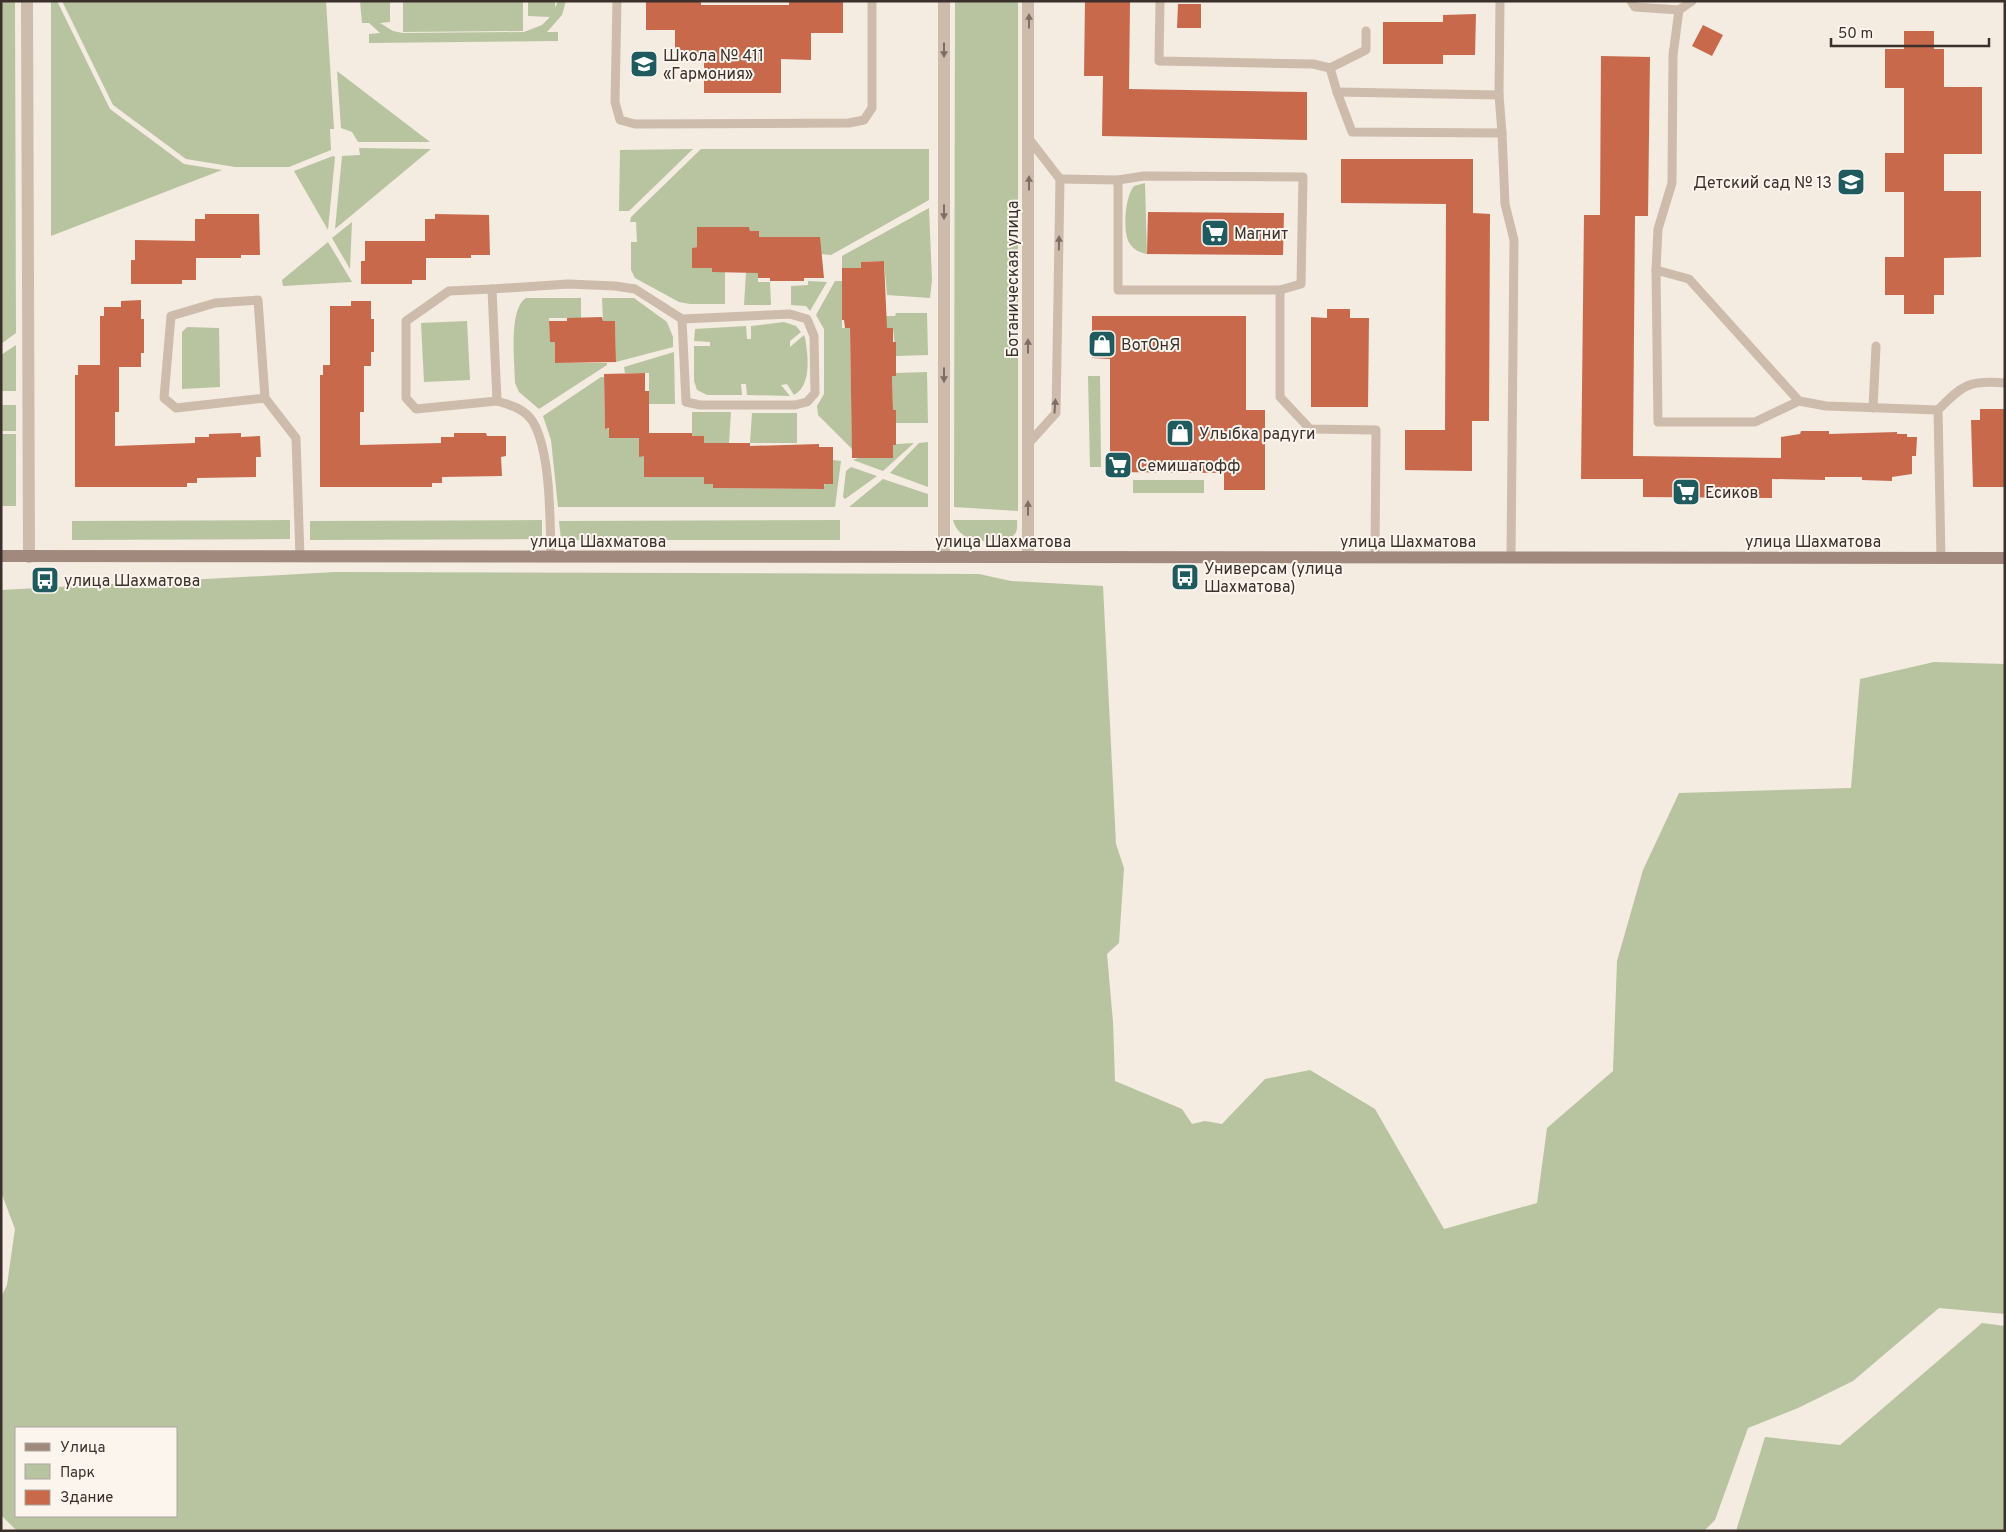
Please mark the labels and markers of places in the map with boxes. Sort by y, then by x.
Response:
place label: Школа № 411 «Гармония» [663,47,764,85]
school or university icon: Школа № 411 «Гармония» [629,49,659,79]
school or university icon: Детский сад № 13 [1836,167,1866,197]
place label: Детский сад № 13 [1693,174,1832,194]
supermarket icon: Магнит [1200,218,1230,248]
place label: Магнит [1234,225,1288,245]
shop icon: ВотОнЯ [1087,329,1117,359]
place label: ВотОнЯ [1121,336,1181,356]
shop icon: Улыбка радуги [1165,418,1195,448]
place label: Улыбка радуги [1199,425,1315,445]
supermarket icon: Семишагофф [1103,450,1133,480]
place label: Семишагофф [1137,457,1241,477]
supermarket icon: Есиков [1671,477,1701,507]
place label: Есиков [1705,484,1758,504]
place label: Универсам (улица Шахматова) [1204,560,1343,598]
bus stop icon: Универсам (улица Шахматова) [1170,562,1200,592]
bus stop icon: улица Шахматова [30,565,60,595]
place label: улица Шахматова [64,572,200,592]

